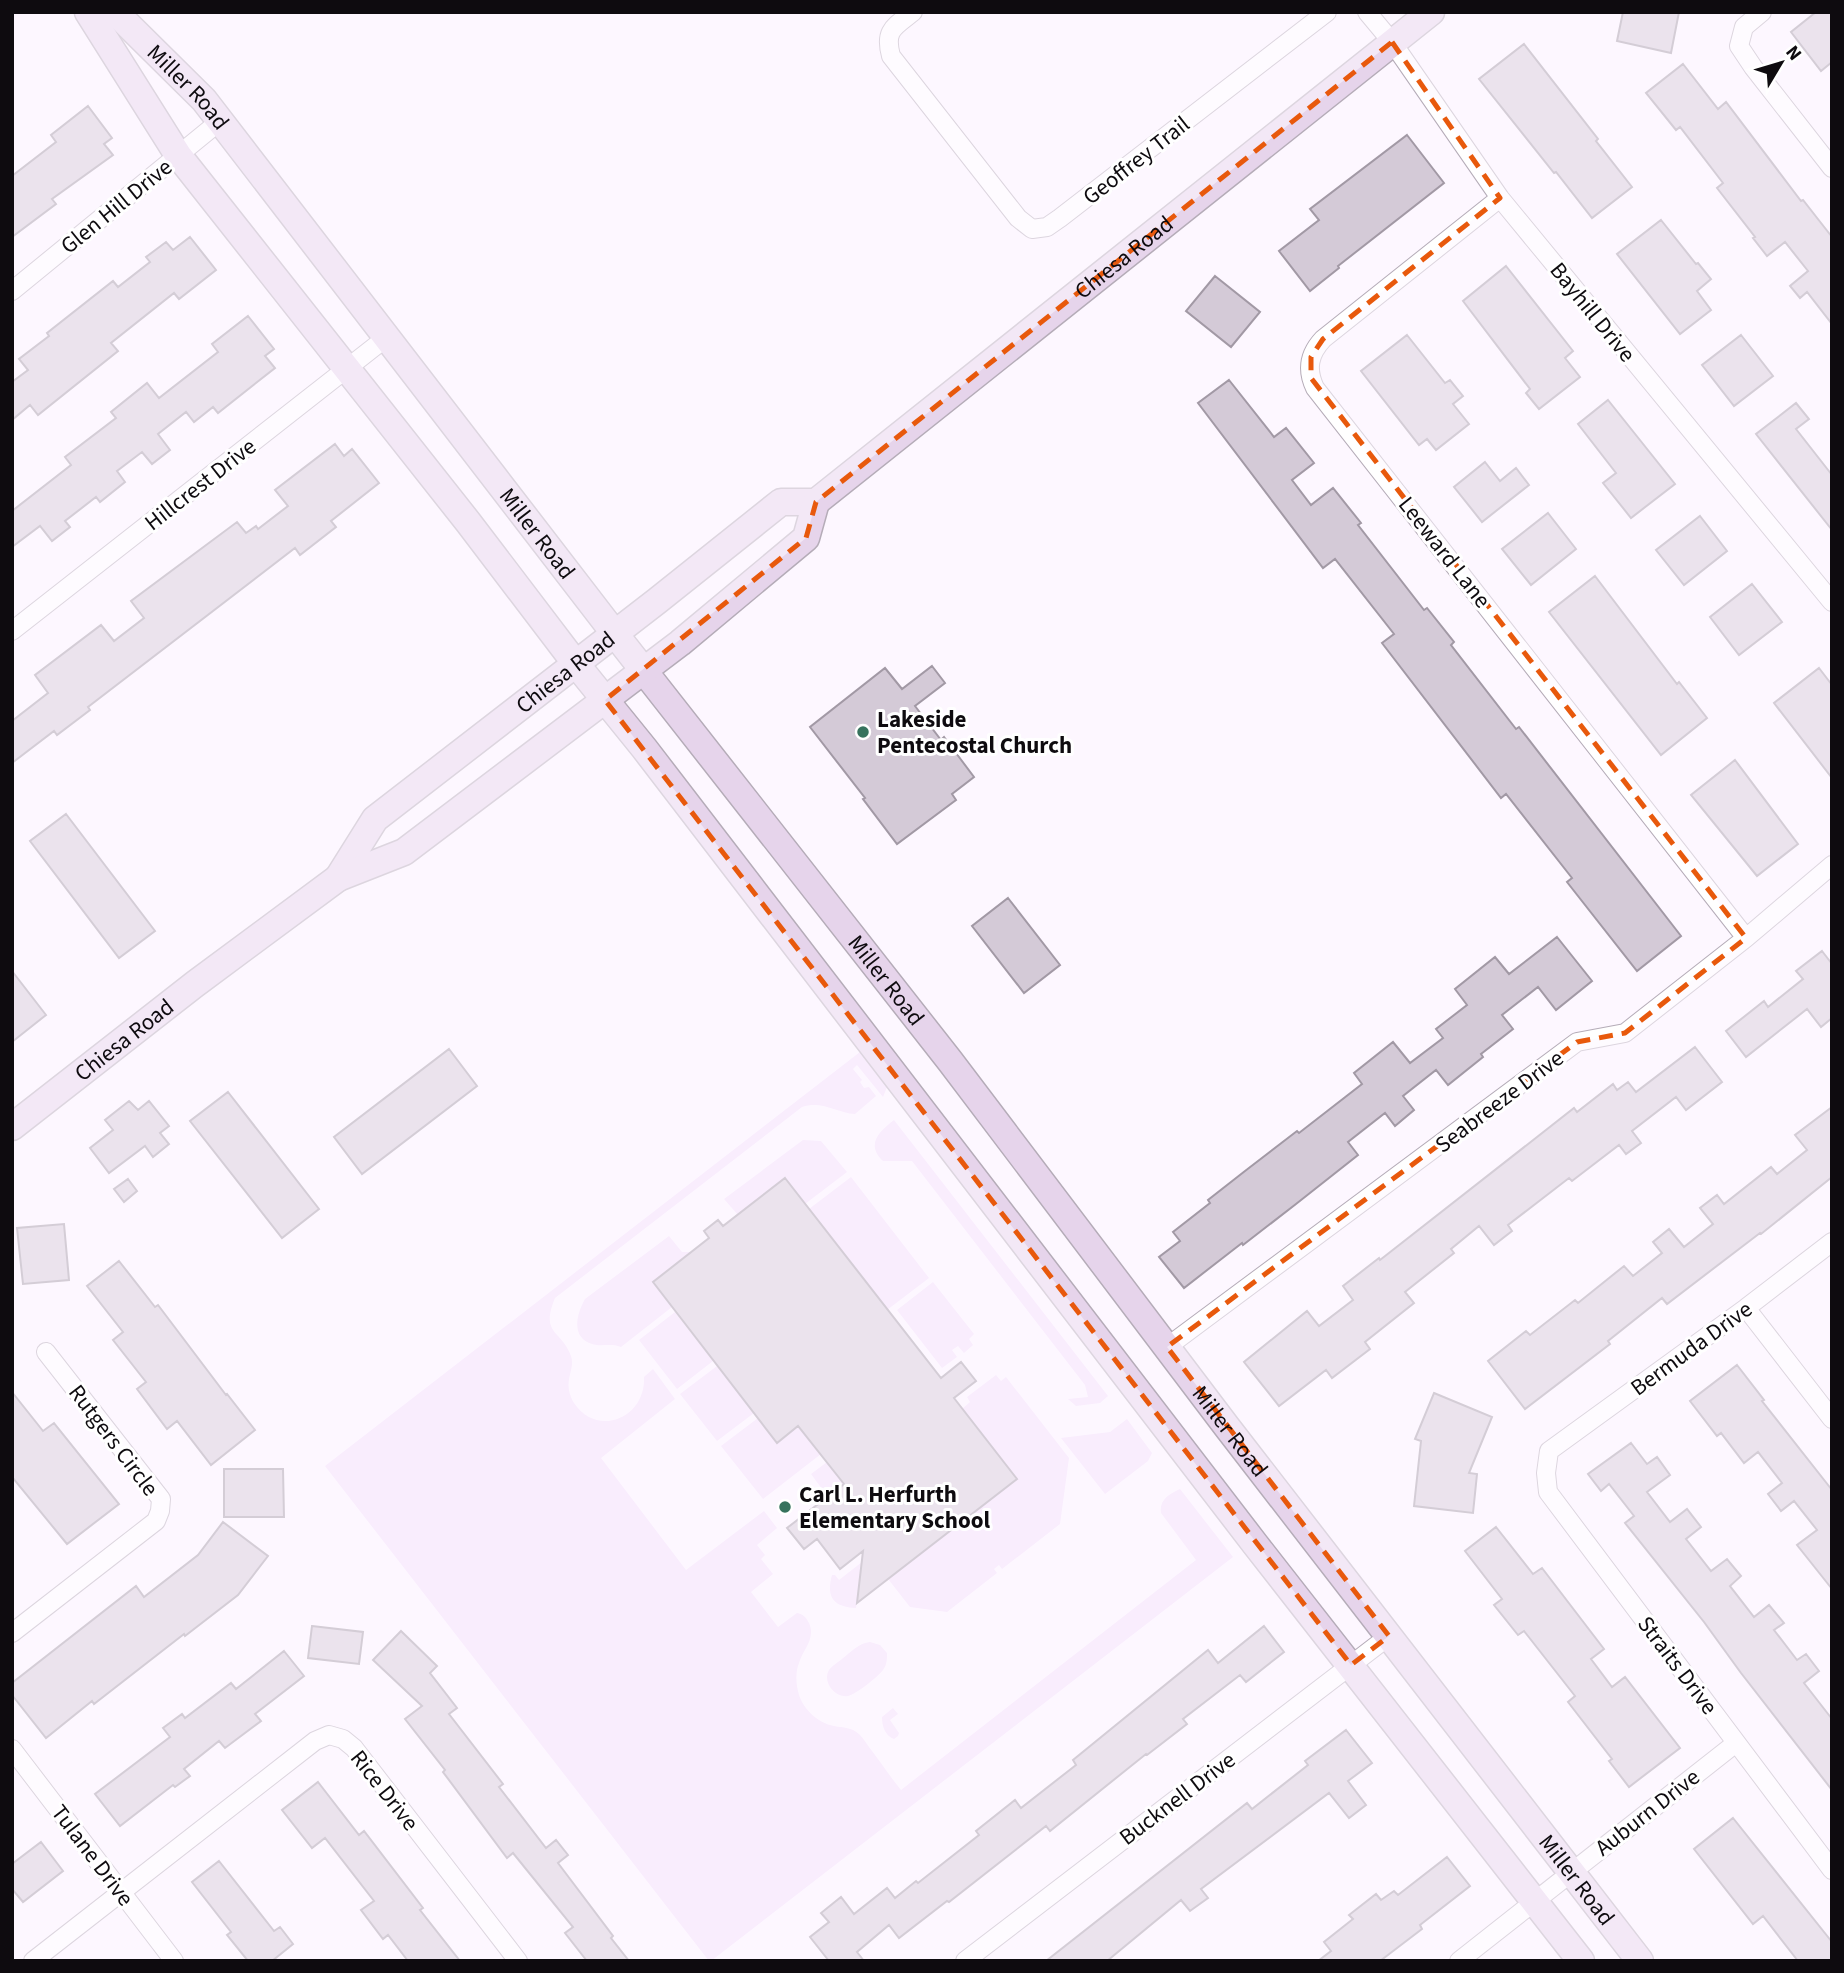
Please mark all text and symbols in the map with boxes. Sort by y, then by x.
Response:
north arrow [1746,28,1816,98]
street label: Miller Road [139,37,237,137]
text: N [1779,40,1808,67]
street label: Geoffrey Trail [1076,108,1197,213]
street label: Glen Hill Drive [53,151,179,262]
street label: Chiesa Road [1067,208,1180,307]
street label: Bayhill Drive [1542,255,1643,369]
street label: Hillcrest Drive [138,430,263,538]
street label: Miller Road [491,481,583,586]
street label: Leeward Lane [1390,490,1499,615]
street label: Chiesa Road [509,623,622,722]
place label: Lakeside Pentecostal Church [877,703,1072,762]
marker: Lakeside Pentecostal Church [855,724,871,740]
street label: Miller Road [840,928,932,1033]
street label: Chiesa Road [68,991,181,1089]
street label: Seabreeze Drive [1428,1042,1571,1161]
street label: Bermuda Drive [1624,1293,1759,1404]
street label: Rutgers Circle [61,1378,167,1503]
street label: Miller Road [1184,1379,1276,1484]
place label: Carl L. Herfurth Elementary School [799,1478,990,1537]
marker: Carl L. Herfurth Elementary School [777,1499,793,1515]
street label: Straits Drive [1630,1609,1726,1721]
street label: Rice Drive [342,1743,427,1838]
street label: Bucknell Drive [1112,1744,1242,1853]
street label: Auburn Drive [1588,1761,1707,1864]
street label: Tulane Drive [43,1798,142,1913]
street label: Miller Road [1531,1827,1623,1933]

